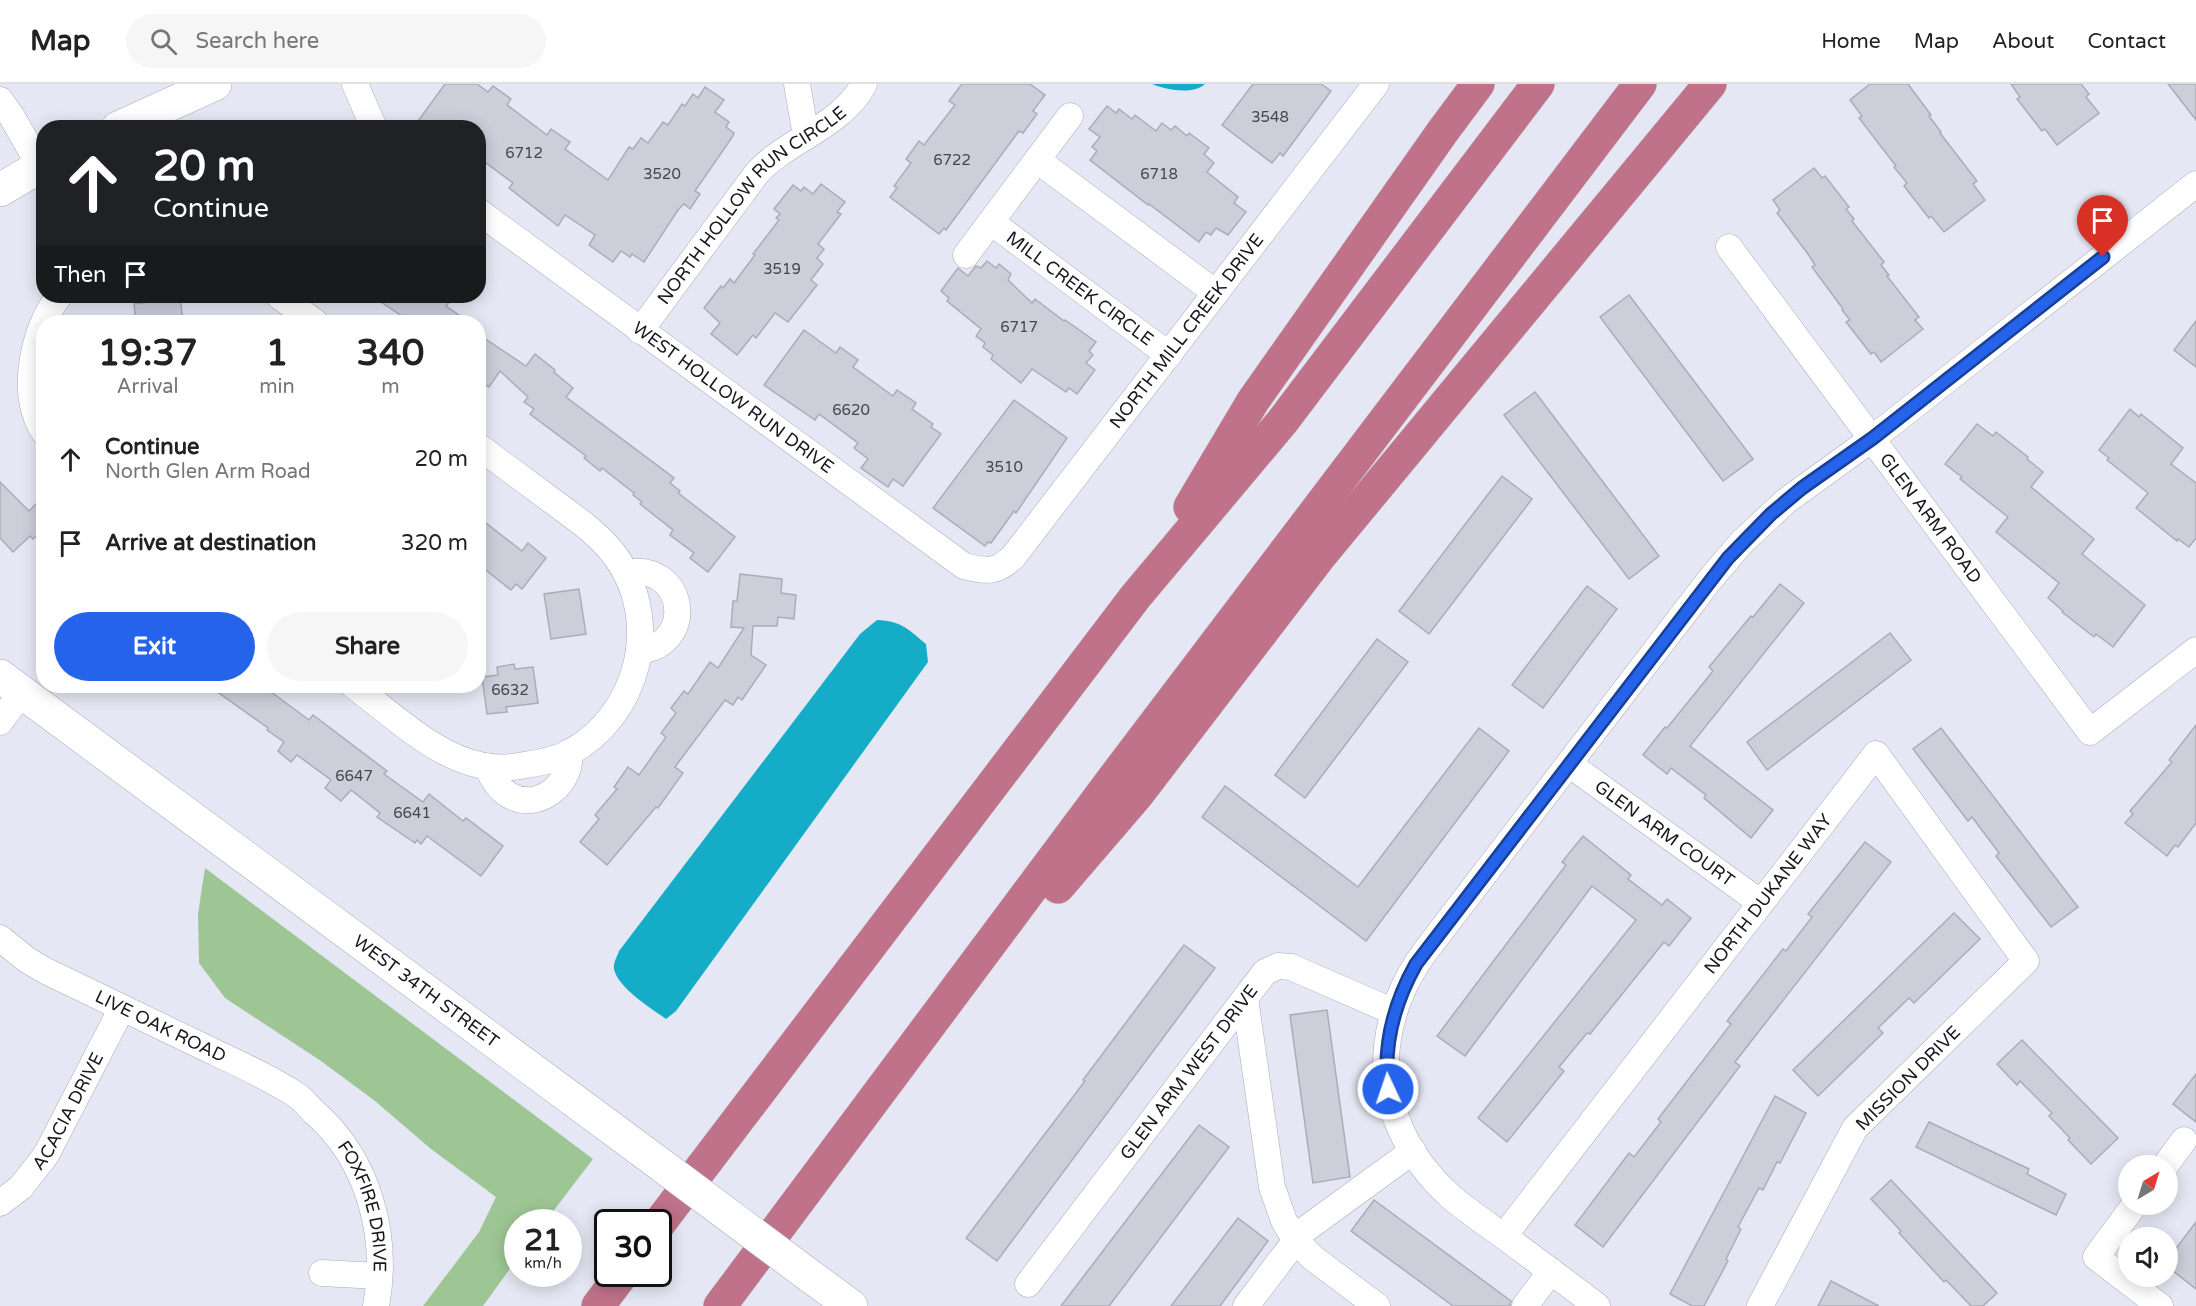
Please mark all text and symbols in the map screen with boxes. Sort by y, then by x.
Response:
search box [126,14,546,68]
text: Map [30,24,90,58]
icon: search [147,25,180,58]
text: Search here [195,28,319,54]
text: Home [1821,29,1881,54]
text: Map [1914,29,1959,54]
text: About [1992,29,2054,54]
text: Contact [2087,29,2166,54]
street label: NORTH HOLLOW RUN CIRCLE [653,101,851,309]
house number: 3548 [1251,108,1289,126]
text: 20 m [153,141,255,192]
icon: ahead [54,144,132,222]
house number: 6712 [505,144,543,162]
house number: 6722 [933,151,971,169]
house number: 3520 [643,165,681,183]
house number: 6718 [1140,165,1178,183]
text: Continue [153,192,269,225]
pin [2077,195,2128,257]
icon: arrive [2086,204,2119,237]
street label: MILL CREEK CIRCLE [1002,226,1158,350]
street label: NORTH MILL CREEK DRIVE [1105,229,1268,433]
icon: arrive [119,258,152,291]
house number: 3519 [763,260,801,278]
text: Then [54,262,107,288]
street label: WEST HOLLOW RUN DRIVE [628,317,838,478]
house number: 6717 [1000,318,1038,336]
text: 19:37 [98,332,198,375]
text: 1 [266,332,288,375]
text: 340 [356,332,424,375]
text: Arrival [117,375,179,399]
text: min [259,375,295,399]
text: m [381,375,400,399]
house number: 6620 [832,401,870,419]
text: Continue [105,434,200,460]
icon: ahead [54,443,87,476]
text: 20 m [414,446,468,472]
street label: GLEN ARM ROAD [1875,449,1987,588]
house number: 3510 [985,458,1023,476]
text: North Glen Arm Road [105,460,311,484]
icon: arrive [54,527,87,560]
text: Arrive at destination [105,530,316,556]
text: 320 m [401,530,468,556]
button: Exit [54,612,255,681]
button: Share [267,612,468,681]
house number: 6632 [491,681,529,699]
house number: 6647 [335,767,373,785]
street label: GLEN ARM COURT [1590,775,1739,891]
house number: 6641 [393,804,431,822]
street label: NORTH DUKANE WAY [1699,809,1837,978]
street label: WEST 34TH STREET [349,930,503,1052]
street label: GLEN ARM WEST DRIVE [1115,980,1262,1164]
street label: LIVE OAK ROAD [91,985,230,1067]
street label: MISSION DRIVE [1851,1021,1965,1135]
street label: ACACIA DRIVE [27,1049,108,1174]
position arrow [1356,1057,1420,1121]
street label: FOXFIRE DRIVE [333,1136,391,1272]
north arrow [2118,1155,2178,1215]
map controls [2118,1155,2178,1287]
speed limit sign: 30 [594,1209,672,1287]
text: 21 [524,1222,562,1259]
button: sound [2118,1227,2178,1287]
text: km/h [524,1254,562,1272]

